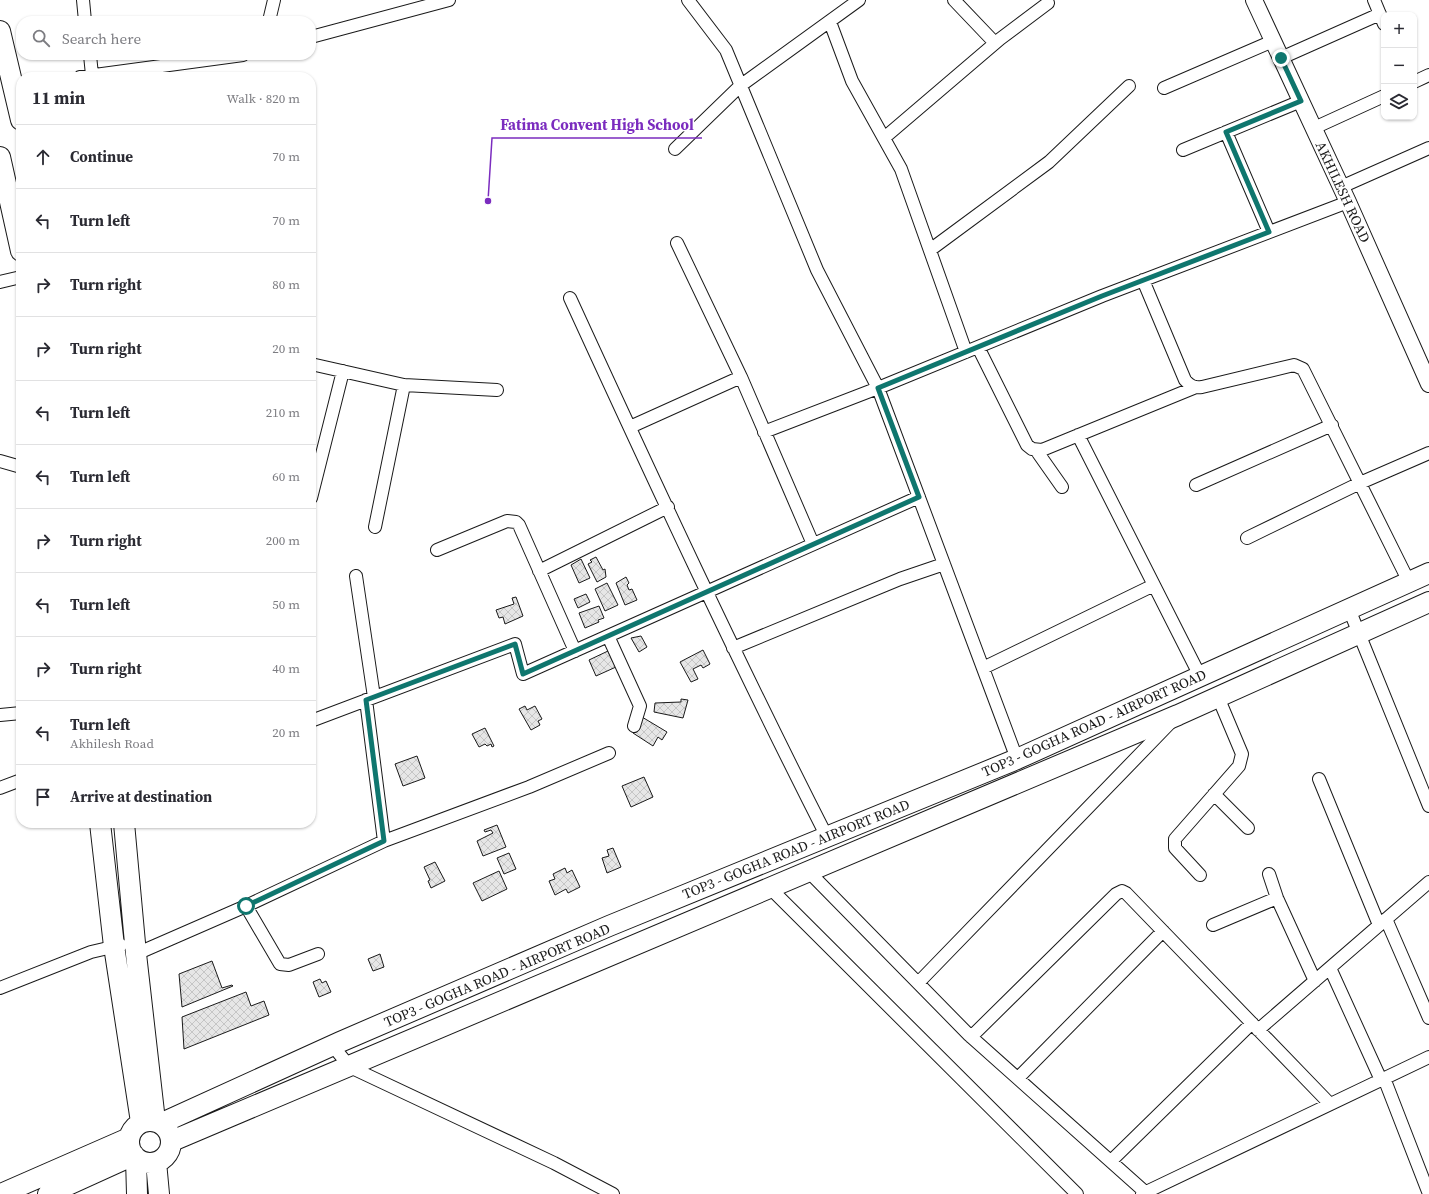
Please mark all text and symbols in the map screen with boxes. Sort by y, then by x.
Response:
map controls [1381,12,1417,120]
button: + [1381,12,1417,48]
search box [16,16,316,60]
icon: search [30,27,52,49]
text: Search here [62,28,141,49]
button: − [1381,48,1417,84]
route end [1272,49,1290,67]
button: layers [1381,84,1417,120]
text: 11 min [32,86,85,110]
text: Walk · 820 m [227,90,300,107]
callout: Fatima Convent High School [492,111,702,138]
text: Fatima Convent High School [500,114,694,135]
street label: AKHILESH ROAD [1311,138,1375,246]
icon: ahead [32,146,54,168]
text: Continue [70,146,133,167]
text: 70 m [272,148,300,165]
icon: left [32,210,54,232]
text: Turn left [70,210,130,231]
text: 70 m [272,212,300,229]
icon: right [32,274,54,296]
text: Turn right [70,274,142,295]
text: 80 m [272,276,300,293]
icon: right [32,338,54,360]
text: Turn right [70,338,142,359]
text: 20 m [272,340,300,357]
icon: left [32,402,54,424]
text: Turn left [70,402,130,423]
text: 210 m [266,404,300,421]
icon: left [32,466,54,488]
text: Turn left [70,466,130,487]
text: 60 m [272,468,300,485]
icon: right [32,530,54,552]
text: Turn right [70,530,142,551]
text: 200 m [266,532,300,549]
icon: left [32,594,54,616]
text: Turn left [70,594,130,615]
text: 50 m [272,596,300,613]
icon: right [32,658,54,680]
text: Turn right [70,658,142,679]
text: 40 m [272,660,300,677]
street label: TOP3 - GOGHA ROAD - AIRPORT ROAD [979,664,1209,782]
text: Turn left [70,714,130,735]
icon: left [32,722,54,744]
text: 20 m [272,724,300,741]
text: Akhilesh Road [70,735,154,752]
icon: arrive [32,786,54,808]
text: Arrive at destination [70,786,212,807]
street label: TOP3 - GOGHA ROAD - AIRPORT ROAD [679,794,913,904]
route start [237,897,255,915]
street label: TOP3 - GOGHA ROAD - AIRPORT ROAD [381,918,613,1032]

